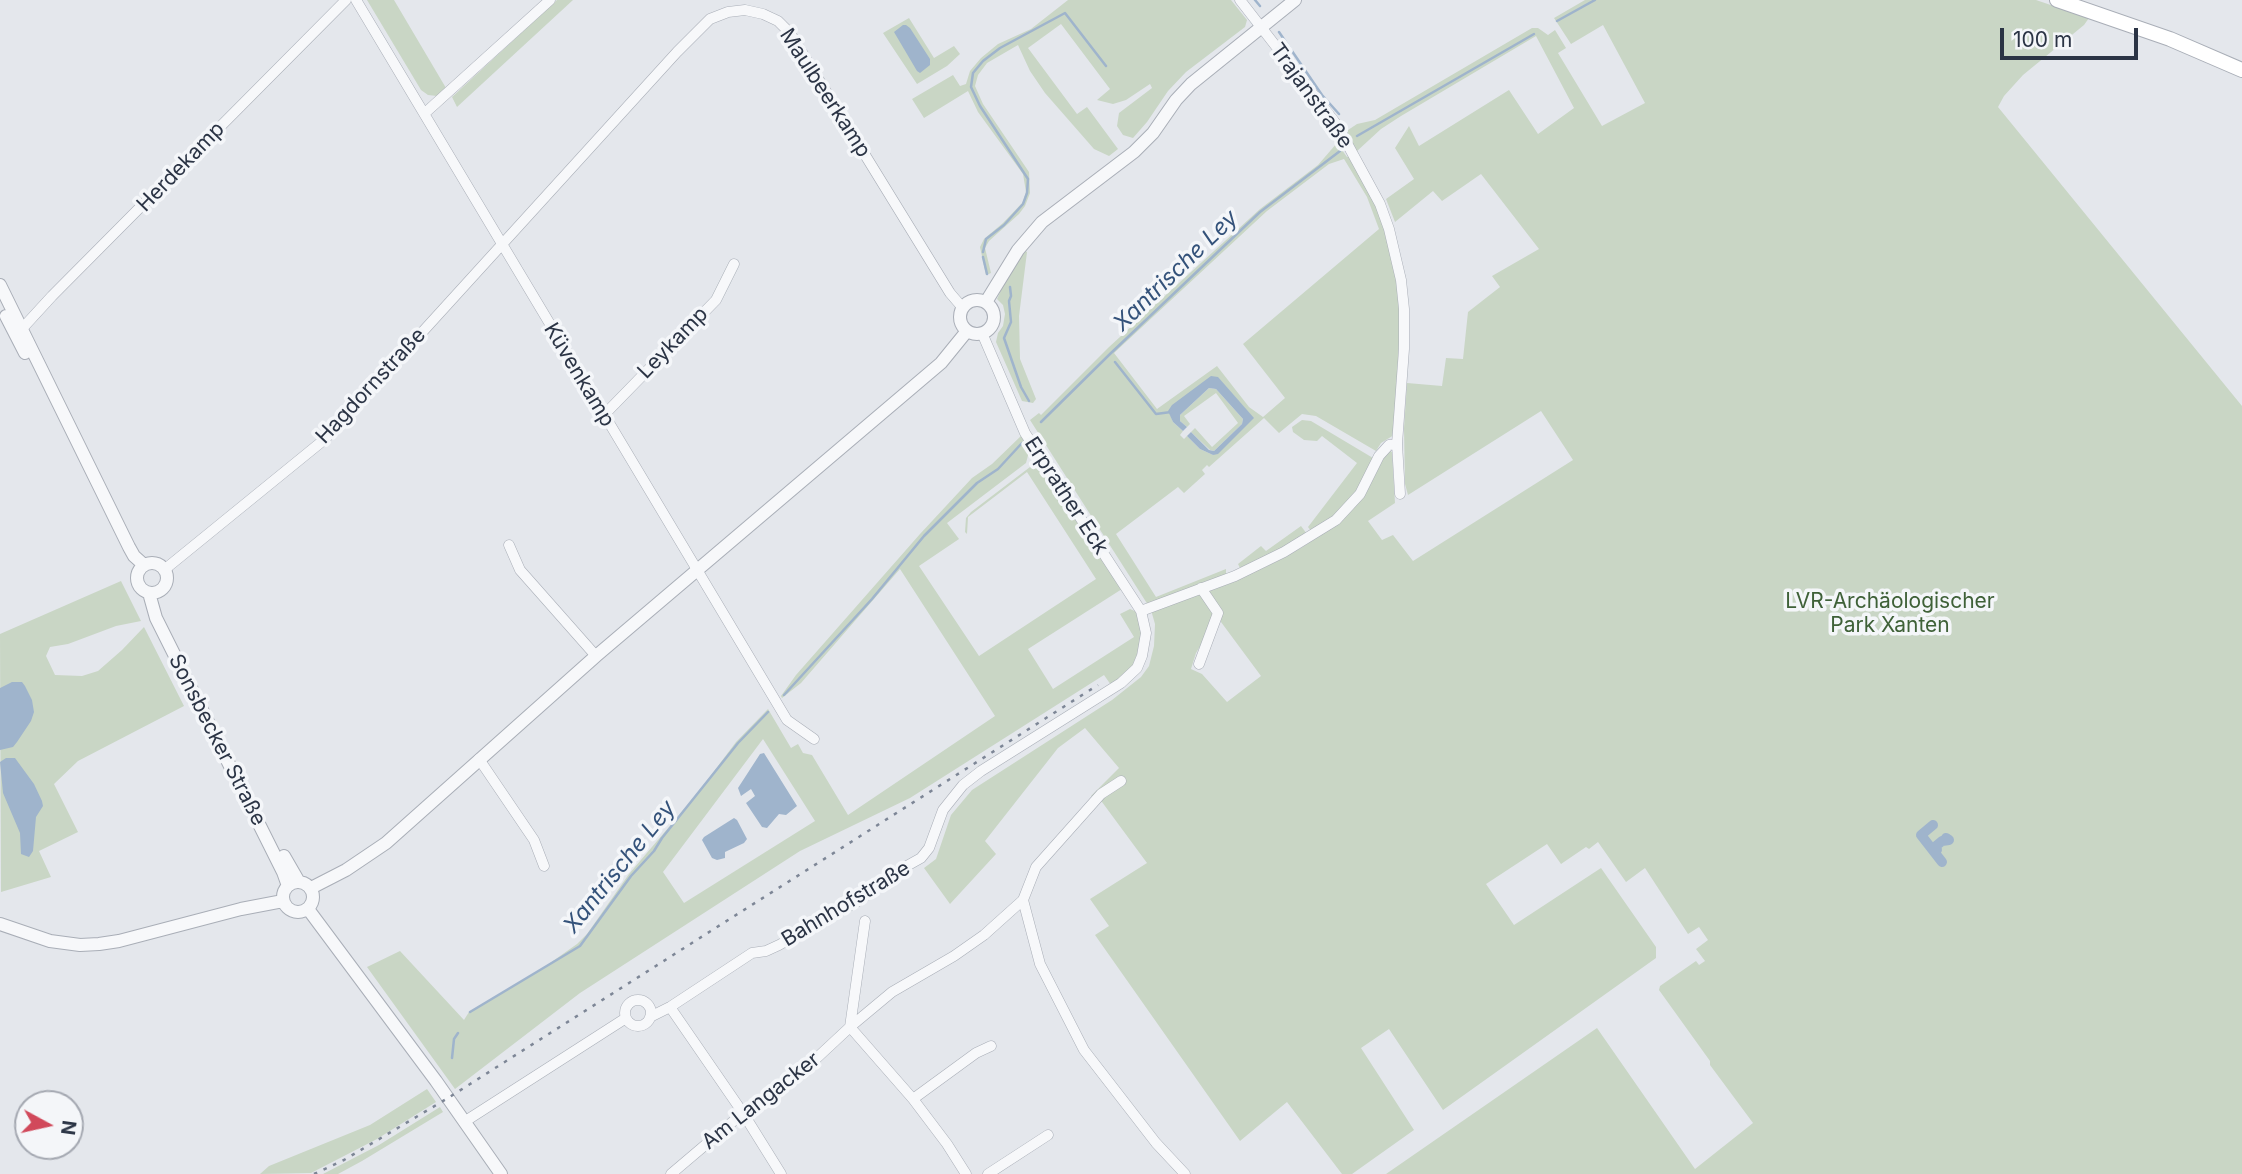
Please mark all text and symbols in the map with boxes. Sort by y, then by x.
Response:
scale bar [2004,14,2142,58]
street label: Maulbeerkamp [774,24,876,162]
text: 100 m [2013,27,2072,52]
street label: Trajanstraße [1264,38,1358,154]
street label: Herdekamp [132,117,230,217]
water label: Xantrische Ley [1108,205,1244,337]
street label: Leykamp [633,302,713,384]
street label: Küvenkamp [538,319,620,431]
street label: Hagdornstraße [311,323,431,449]
street label: Erprather Eck [1019,433,1113,559]
park label: LVR-Archäologischer Park Xanten [1785,589,1995,639]
street label: Sonsbecker Straße [163,650,271,830]
water label: Xantrische Ley [558,795,682,939]
street label: Bahnhofstraße [777,856,915,952]
street label: Am Langacker [697,1047,825,1155]
north arrow [14,1090,84,1160]
text: N [56,1119,81,1136]

